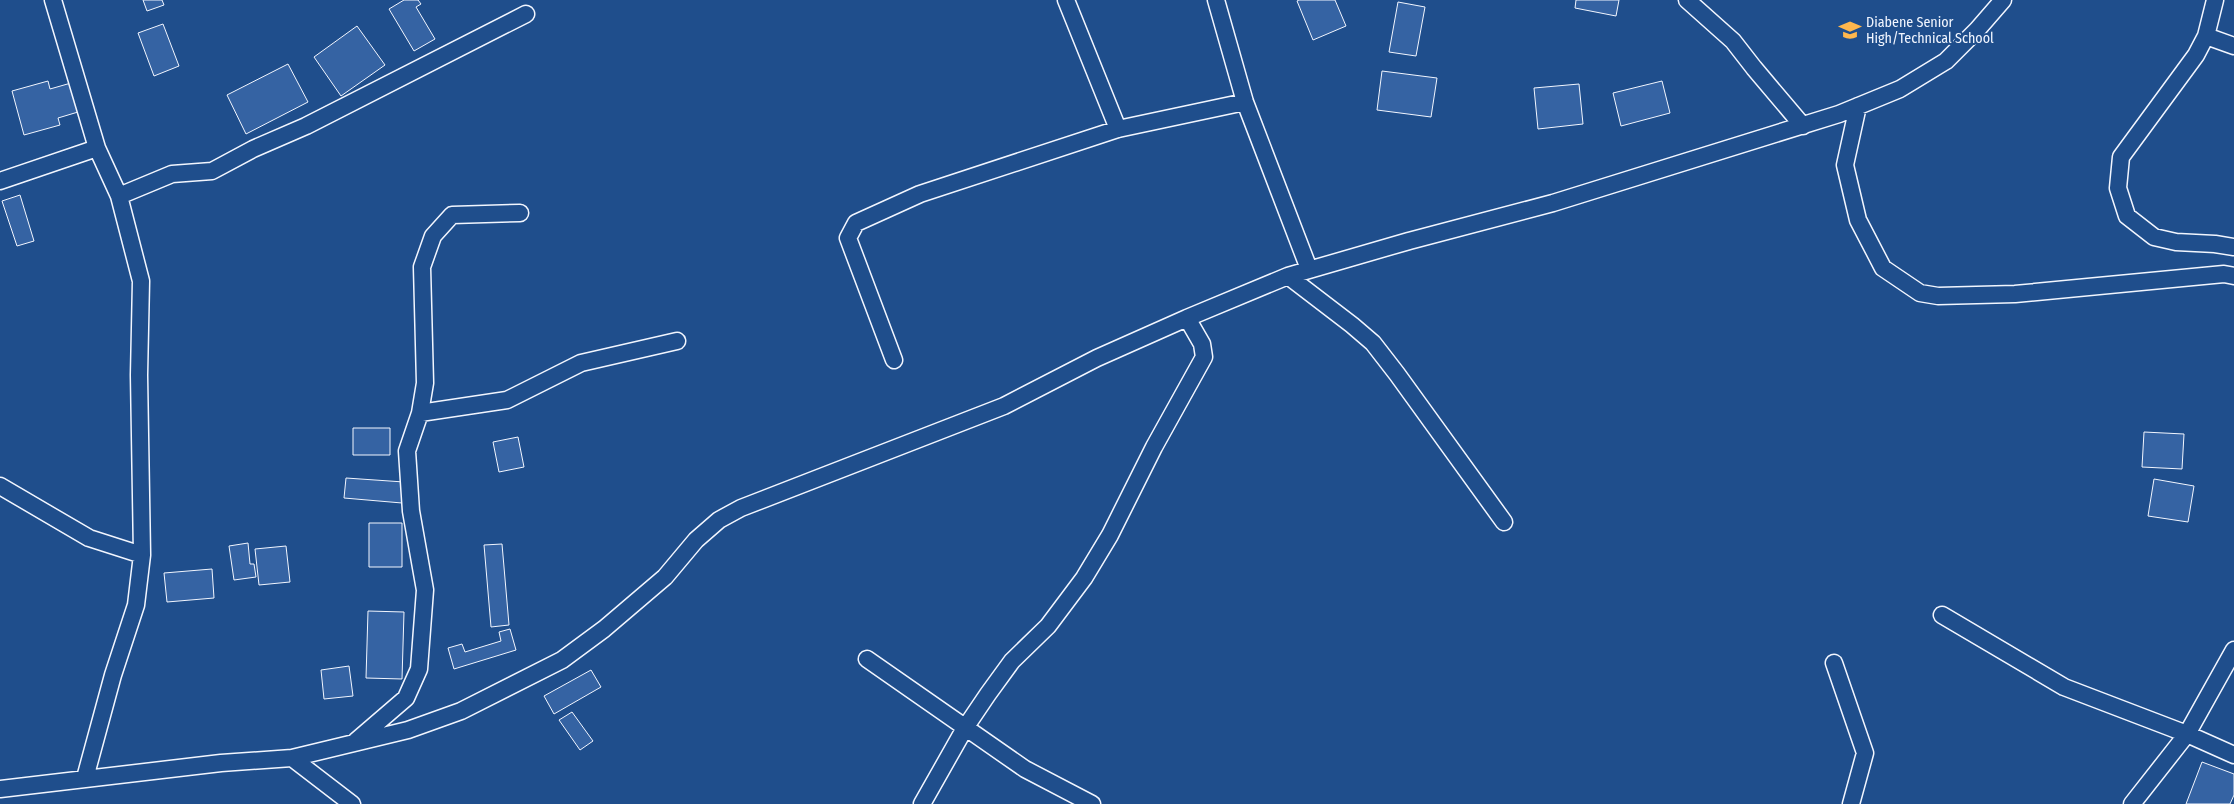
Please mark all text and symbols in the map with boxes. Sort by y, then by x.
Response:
place label: Diabene Senior High/Technical School [1866,14,1994,47]
school or university icon: Diabene Senior High/Technical School [1837,17,1863,43]

